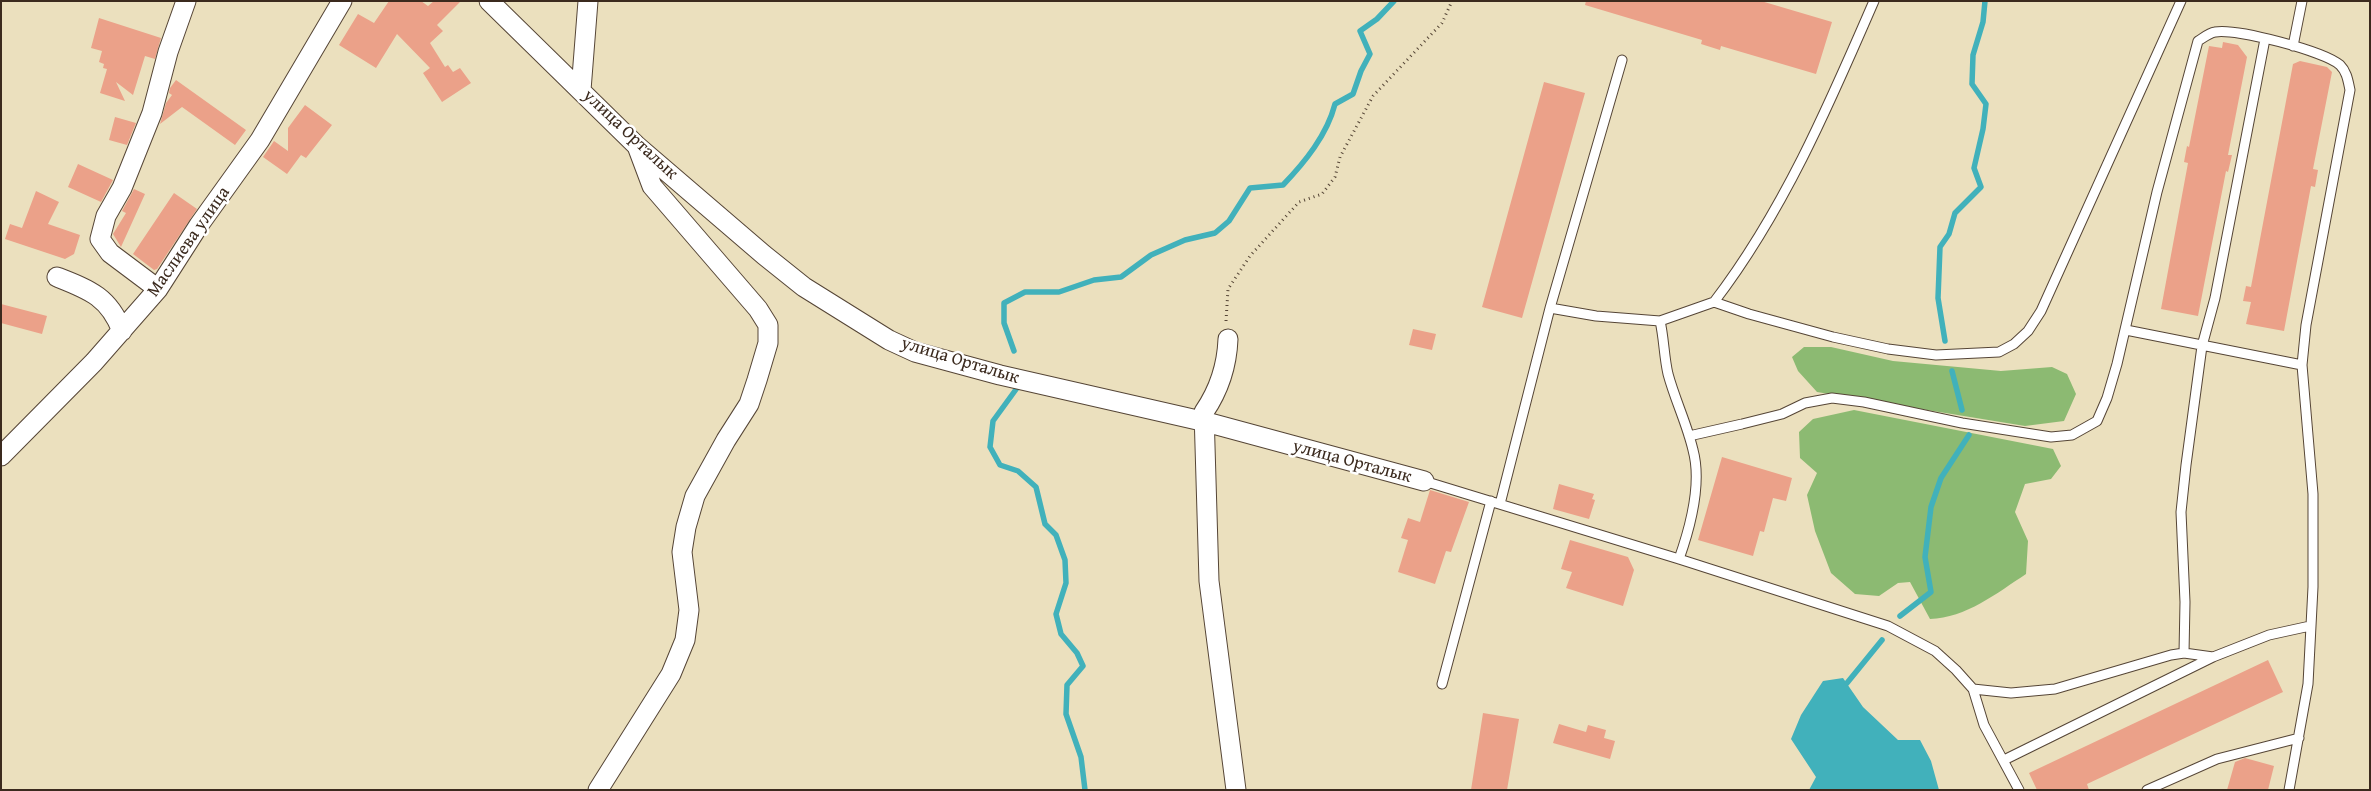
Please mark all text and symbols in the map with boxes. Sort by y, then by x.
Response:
street label: улица Орталык [578,85,682,185]
street label: Маслиева улица [143,183,235,301]
street label: улица Орталык [898,333,1022,389]
street label: улица Орталык [1290,436,1414,488]

